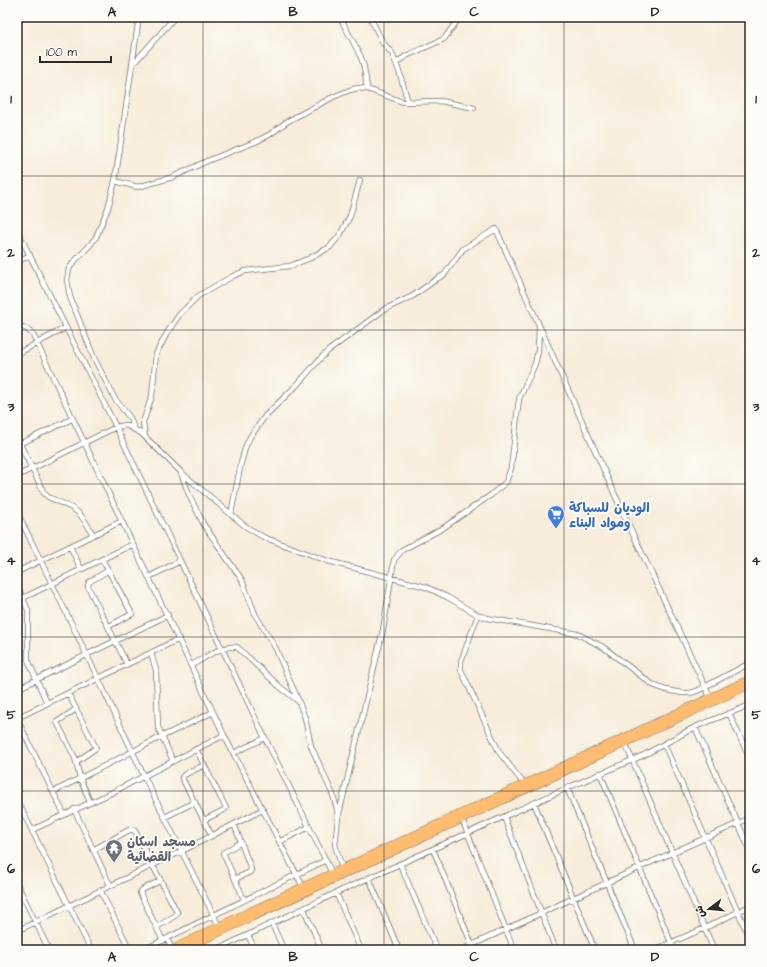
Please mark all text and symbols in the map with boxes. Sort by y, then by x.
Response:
text: A [108,3,117,21]
text: B [288,3,298,21]
text: C [469,3,479,21]
text: D [651,3,660,21]
scale bar [40,38,111,64]
text: 100 m [46,44,77,61]
text: 1 [10,90,12,108]
text: 1 [755,90,757,108]
text: 2 [6,244,15,262]
text: 2 [751,244,760,262]
text: 3 [7,398,15,416]
text: 3 [752,398,760,416]
place label: الوديان للسباكة ومواد البناء [569,499,649,532]
supermarket icon: الوديان للسباكة ومواد البناء [546,504,566,529]
text: 4 [7,552,16,570]
text: 4 [752,552,761,570]
text: 5 [6,706,16,724]
text: 5 [751,706,761,724]
place label: مسجد اسكان القضائية [127,833,196,866]
temple icon: مسجد اسكان القضائية [104,838,124,863]
text: 6 [7,860,16,878]
text: 6 [752,860,761,878]
north arrow [689,889,729,929]
text: ش [691,904,709,920]
text: A [108,948,117,966]
text: B [288,948,298,966]
text: C [469,948,479,966]
text: D [651,948,660,966]

